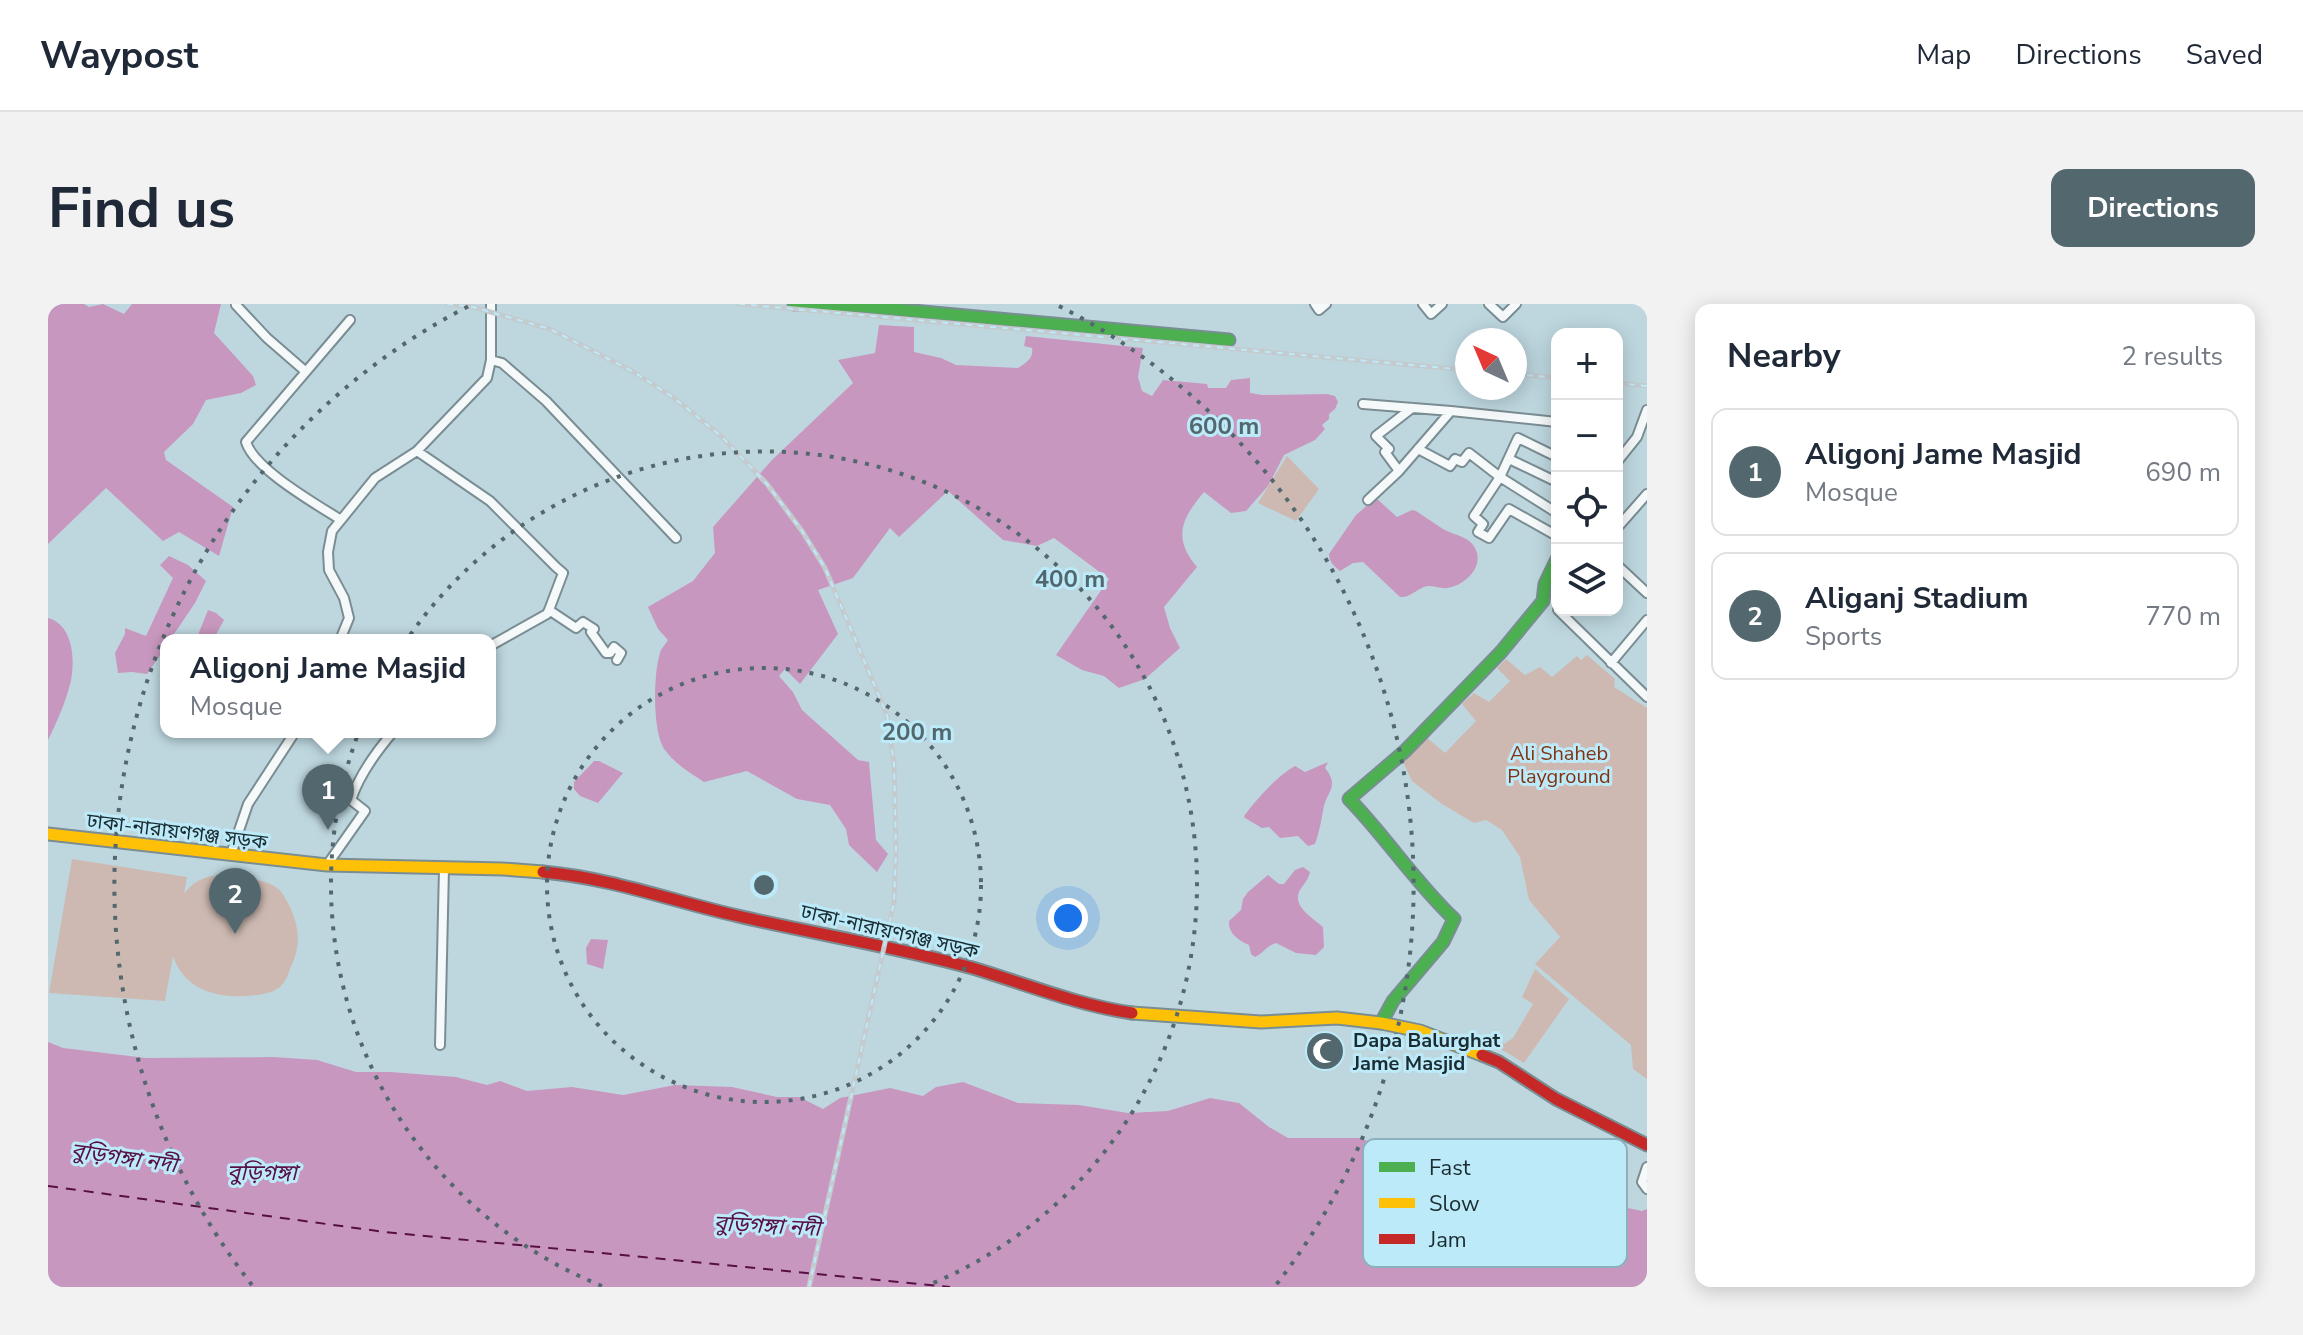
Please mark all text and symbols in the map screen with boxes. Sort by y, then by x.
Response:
text: Waypost [40,30,198,81]
text: Map [1916,36,1971,74]
text: Directions [2015,36,2142,74]
text: Saved [2186,36,2263,74]
button: Directions [2051,169,2255,247]
text: Find us [48,170,235,247]
north arrow [1455,328,1527,400]
map controls [1551,328,1623,616]
button: + [1551,328,1623,400]
text: Nearby [1727,333,1841,379]
text: 2 results [2122,339,2223,374]
button: − [1551,400,1623,472]
text: 600 m [1189,410,1259,442]
text: Aligonj Jame Masjid [1805,434,2082,475]
text: 1 [1747,455,1763,490]
text: 690 m [2145,455,2221,490]
button: locate [1551,472,1623,544]
text: Mosque [1805,475,1898,510]
button: layers [1551,544,1623,616]
text: 400 m [1035,563,1105,595]
text: Aliganj Stadium [1805,578,2029,619]
text: 2 [1747,599,1763,634]
text: 770 m [2145,599,2221,634]
text: Sports [1805,619,1882,654]
popup [160,634,496,738]
text: Aligonj Jame Masjid [190,648,466,689]
text: Mosque [190,689,282,724]
text: 200 m [882,716,952,748]
park label: Ali Shaheb Playground [1507,740,1611,790]
pin: 1 [302,764,354,830]
street label: ঢাকা-নারায়ণগঞ্জ সড়ক [84,807,270,856]
pin: 2 [209,868,261,934]
centre of rings [750,871,778,899]
street label: ঢাকা-নারায়ণগঞ্জ সড়ক [797,898,982,965]
your location [1048,898,1088,938]
place label: Dapa Balurghat Jame Masjid [1352,1027,1501,1077]
mosque icon: Dapa Balurghat Jame Masjid [1304,1030,1346,1072]
water label: বুড়িগঙ্গা নদী [69,1136,183,1181]
legend [1363,1139,1627,1267]
text: Fast [1429,1153,1471,1183]
water label: বুড়িগঙ্গা [227,1158,301,1188]
text: Slow [1429,1189,1480,1219]
water label: বুড়িগঙ্গা নদী [713,1208,825,1244]
text: Jam [1428,1225,1467,1255]

